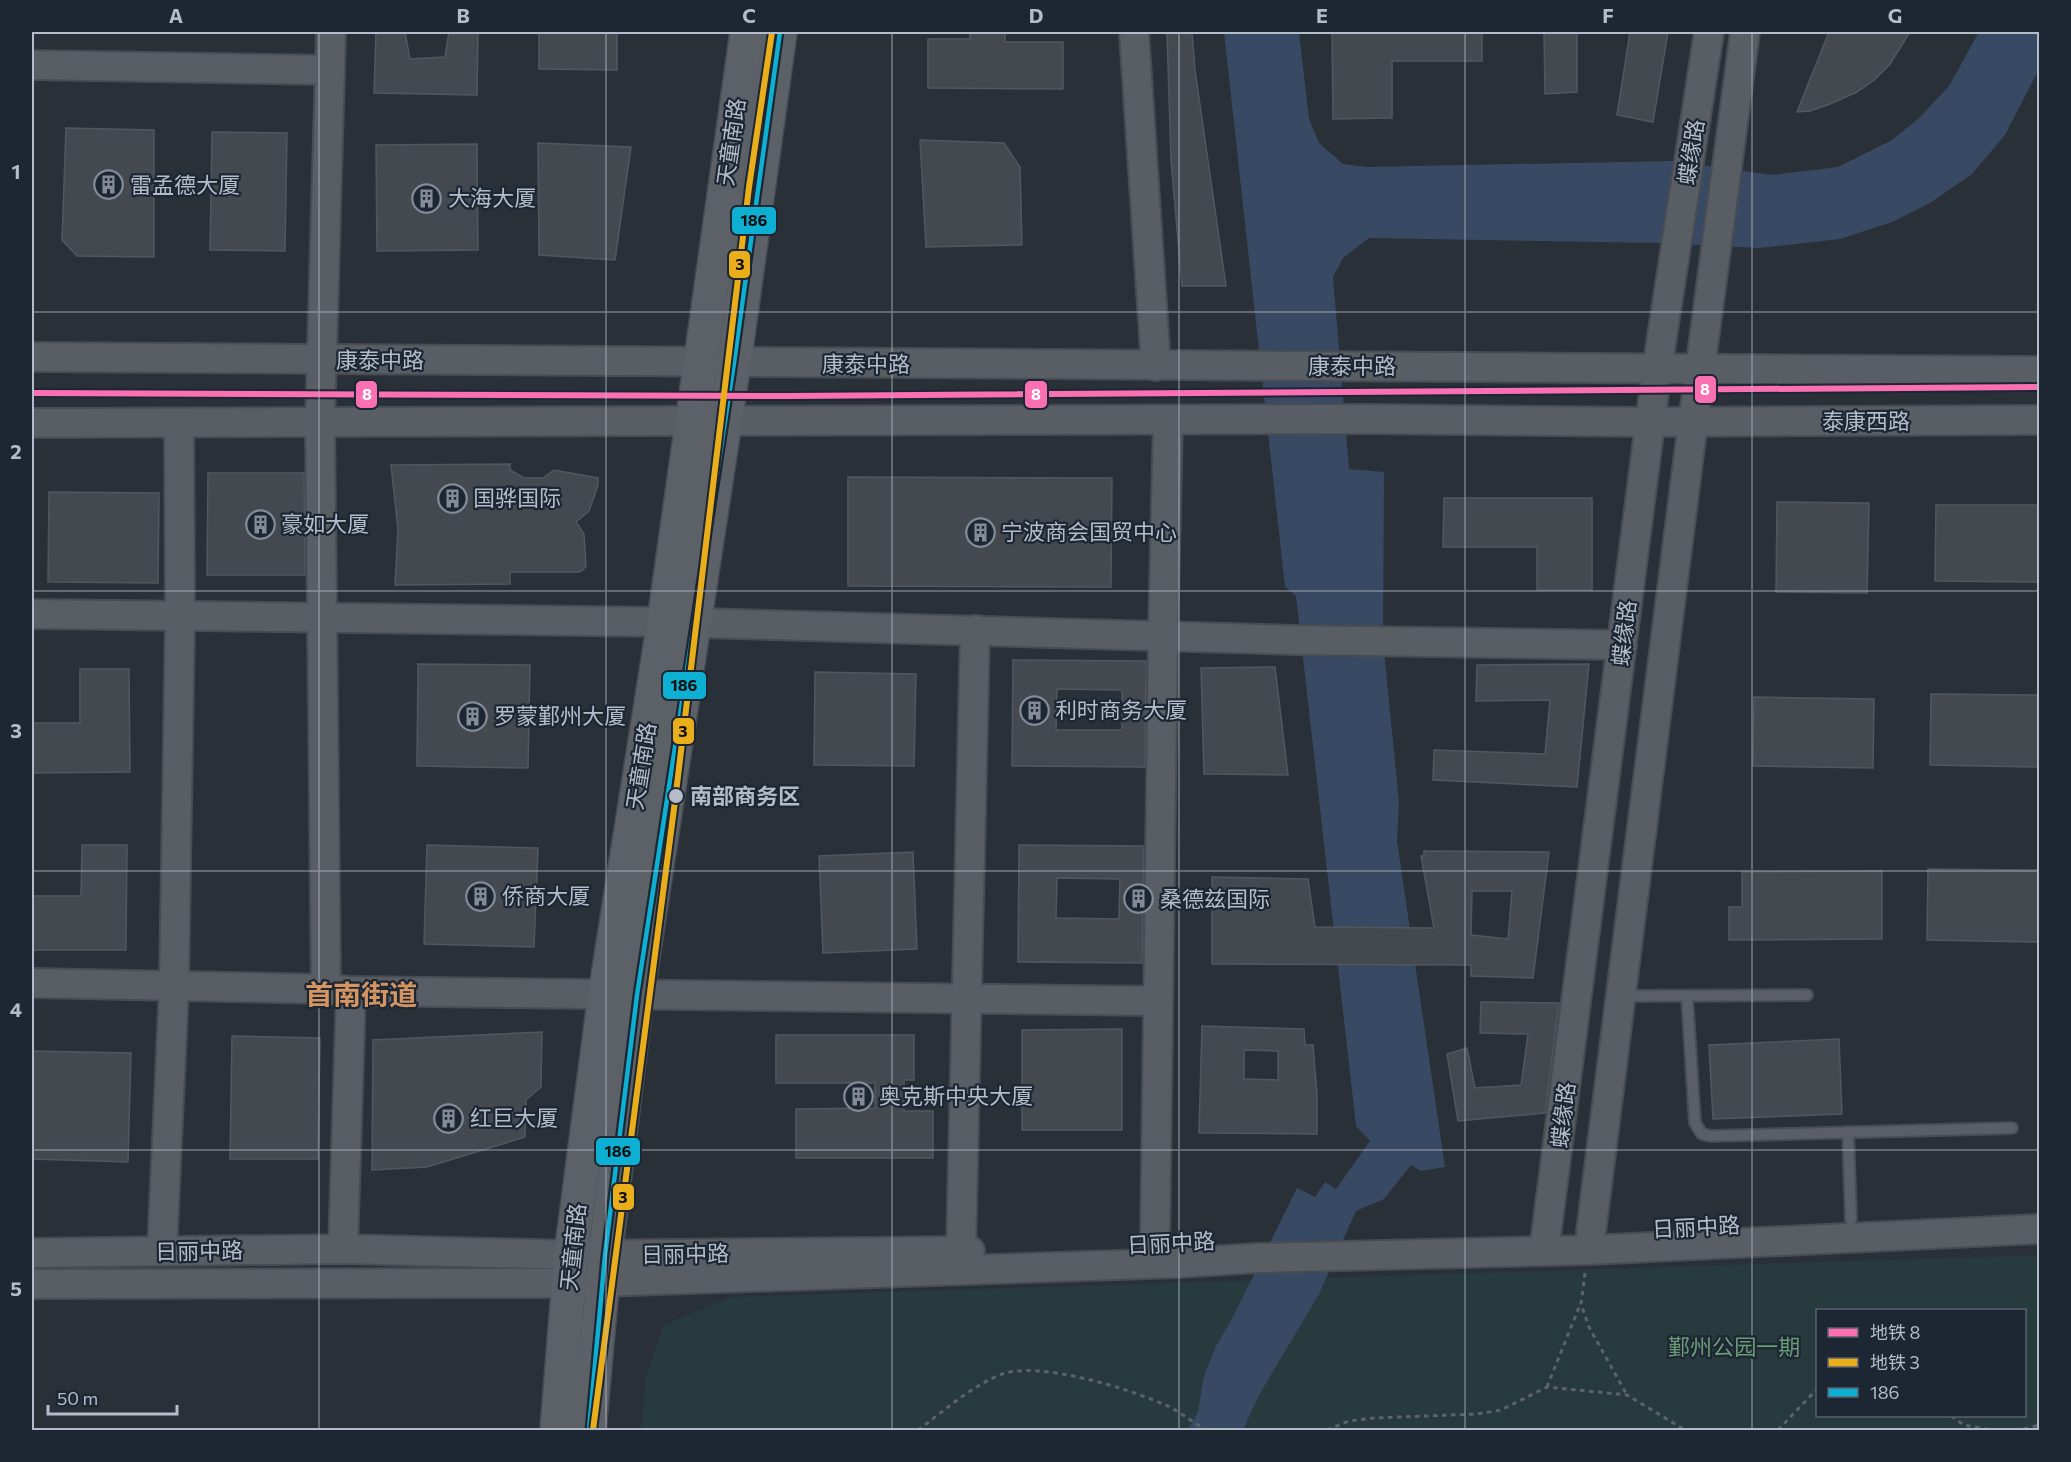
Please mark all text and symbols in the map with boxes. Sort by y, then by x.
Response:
text: A [169,3,183,27]
text: B [456,3,470,27]
text: C [742,3,756,27]
text: D [1029,3,1043,27]
text: E [1316,3,1328,27]
text: F [1602,3,1614,27]
text: G [1888,3,1902,27]
street label: 天童南路 [711,96,750,187]
street label: 蝶缘路 [1672,117,1709,187]
text: 1 [11,159,21,183]
building icon: 雷孟德大厦 [93,169,125,201]
place label: 雷孟德大厦 [130,171,240,198]
building icon: 大海大厦 [411,182,443,214]
place label: 大海大厦 [448,184,536,211]
line badge: 186 [731,206,777,235]
text: 186 [740,210,768,229]
line badge: 3 [728,250,751,279]
text: 3 [735,254,745,273]
street label: 康泰中路 [336,346,424,373]
street label: 康泰中路 [822,350,910,377]
street label: 康泰中路 [1308,352,1396,379]
line badge: 8 [1694,375,1717,404]
text: 8 [1700,379,1710,398]
line badge: 8 [355,380,378,409]
line badge: 8 [1024,380,1048,409]
text: 8 [362,384,372,403]
text: 8 [1031,384,1041,403]
street label: 泰康西路 [1822,407,1910,434]
text: 2 [10,439,22,463]
building icon: 国骅国际 [436,482,468,514]
place label: 国骅国际 [473,484,561,511]
building icon: 豪如大厦 [244,508,276,540]
place label: 豪如大厦 [281,510,369,537]
building icon: 宁波商会国贸中心 [964,516,996,548]
place label: 宁波商会国贸中心 [1001,518,1177,545]
street label: 蝶缘路 [1606,599,1641,667]
line badge: 186 [662,671,707,700]
text: 186 [670,675,698,694]
building icon: 利时商务大厦 [1018,694,1050,726]
place label: 利时商务大厦 [1055,696,1187,723]
building icon: 罗蒙鄞州大厦 [457,700,489,732]
place label: 罗蒙鄞州大厦 [494,702,626,729]
line badge: 3 [672,717,695,745]
text: 3 [10,718,22,742]
street label: 天童南路 [620,720,661,811]
text: 3 [678,721,688,740]
place label: 南部商务区 [690,782,800,809]
marker: 南部商务区 [667,787,685,805]
building icon: 侨商大厦 [465,880,497,912]
place label: 侨商大厦 [502,882,590,909]
building icon: 桑德兹国际 [1123,883,1155,915]
place label: 桑德兹国际 [1160,885,1270,912]
district label: 首南街道 [305,977,417,1011]
text: 4 [10,997,22,1021]
building icon: 奥克斯中央大厦 [842,1080,874,1112]
street label: 蝶缘路 [1545,1081,1580,1149]
place label: 奥克斯中央大厦 [879,1082,1033,1109]
building icon: 红巨大厦 [433,1102,465,1134]
place label: 红巨大厦 [470,1104,558,1131]
line badge: 186 [595,1137,641,1166]
text: 186 [604,1141,632,1160]
line badge: 3 [612,1183,635,1211]
text: 3 [618,1187,628,1206]
street label: 天童南路 [554,1202,591,1292]
street label: 日丽中路 [1651,1211,1741,1242]
street label: 日丽中路 [1126,1227,1216,1258]
street label: 日丽中路 [155,1236,243,1265]
street label: 日丽中路 [641,1239,729,1268]
text: 5 [10,1276,22,1300]
legend [1816,1309,2026,1417]
text: 地铁 8 [1870,1321,1920,1343]
park label: 鄞州公园一期 [1668,1333,1800,1360]
text: 地铁 3 [1870,1351,1920,1373]
scale bar [48,1378,177,1416]
text: 186 [1870,1381,1900,1403]
text: 50 m [57,1387,98,1409]

